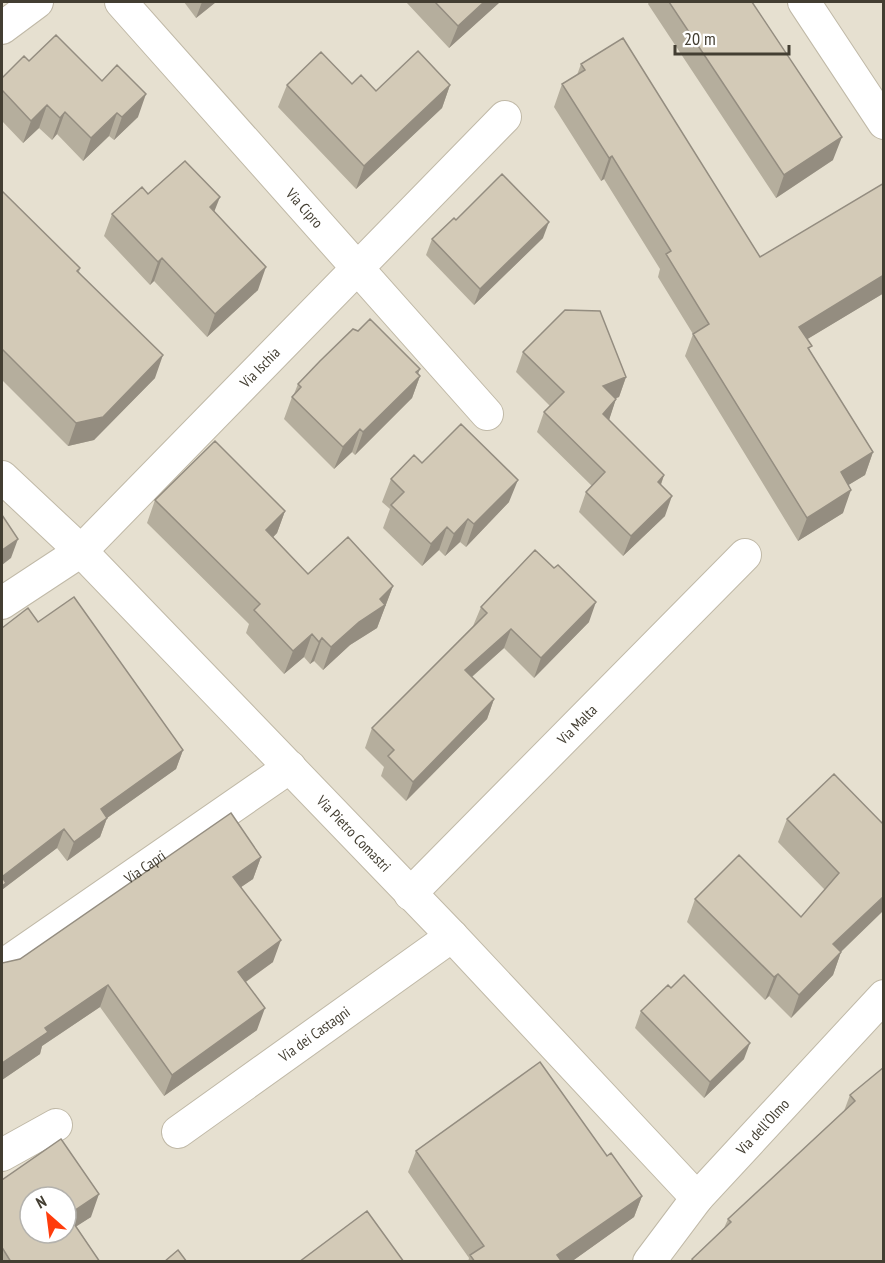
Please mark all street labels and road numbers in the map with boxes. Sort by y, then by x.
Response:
street label: Via Cipro [281,183,327,232]
street label: Via Ischia [235,343,284,392]
street label: Via Malta [552,700,601,749]
street label: Via Pietro Comastri [312,791,395,876]
street label: Via Capri [120,846,169,888]
street label: Via dei Castagni [274,1002,354,1066]
street label: Via dell'Olmo [731,1095,793,1159]

